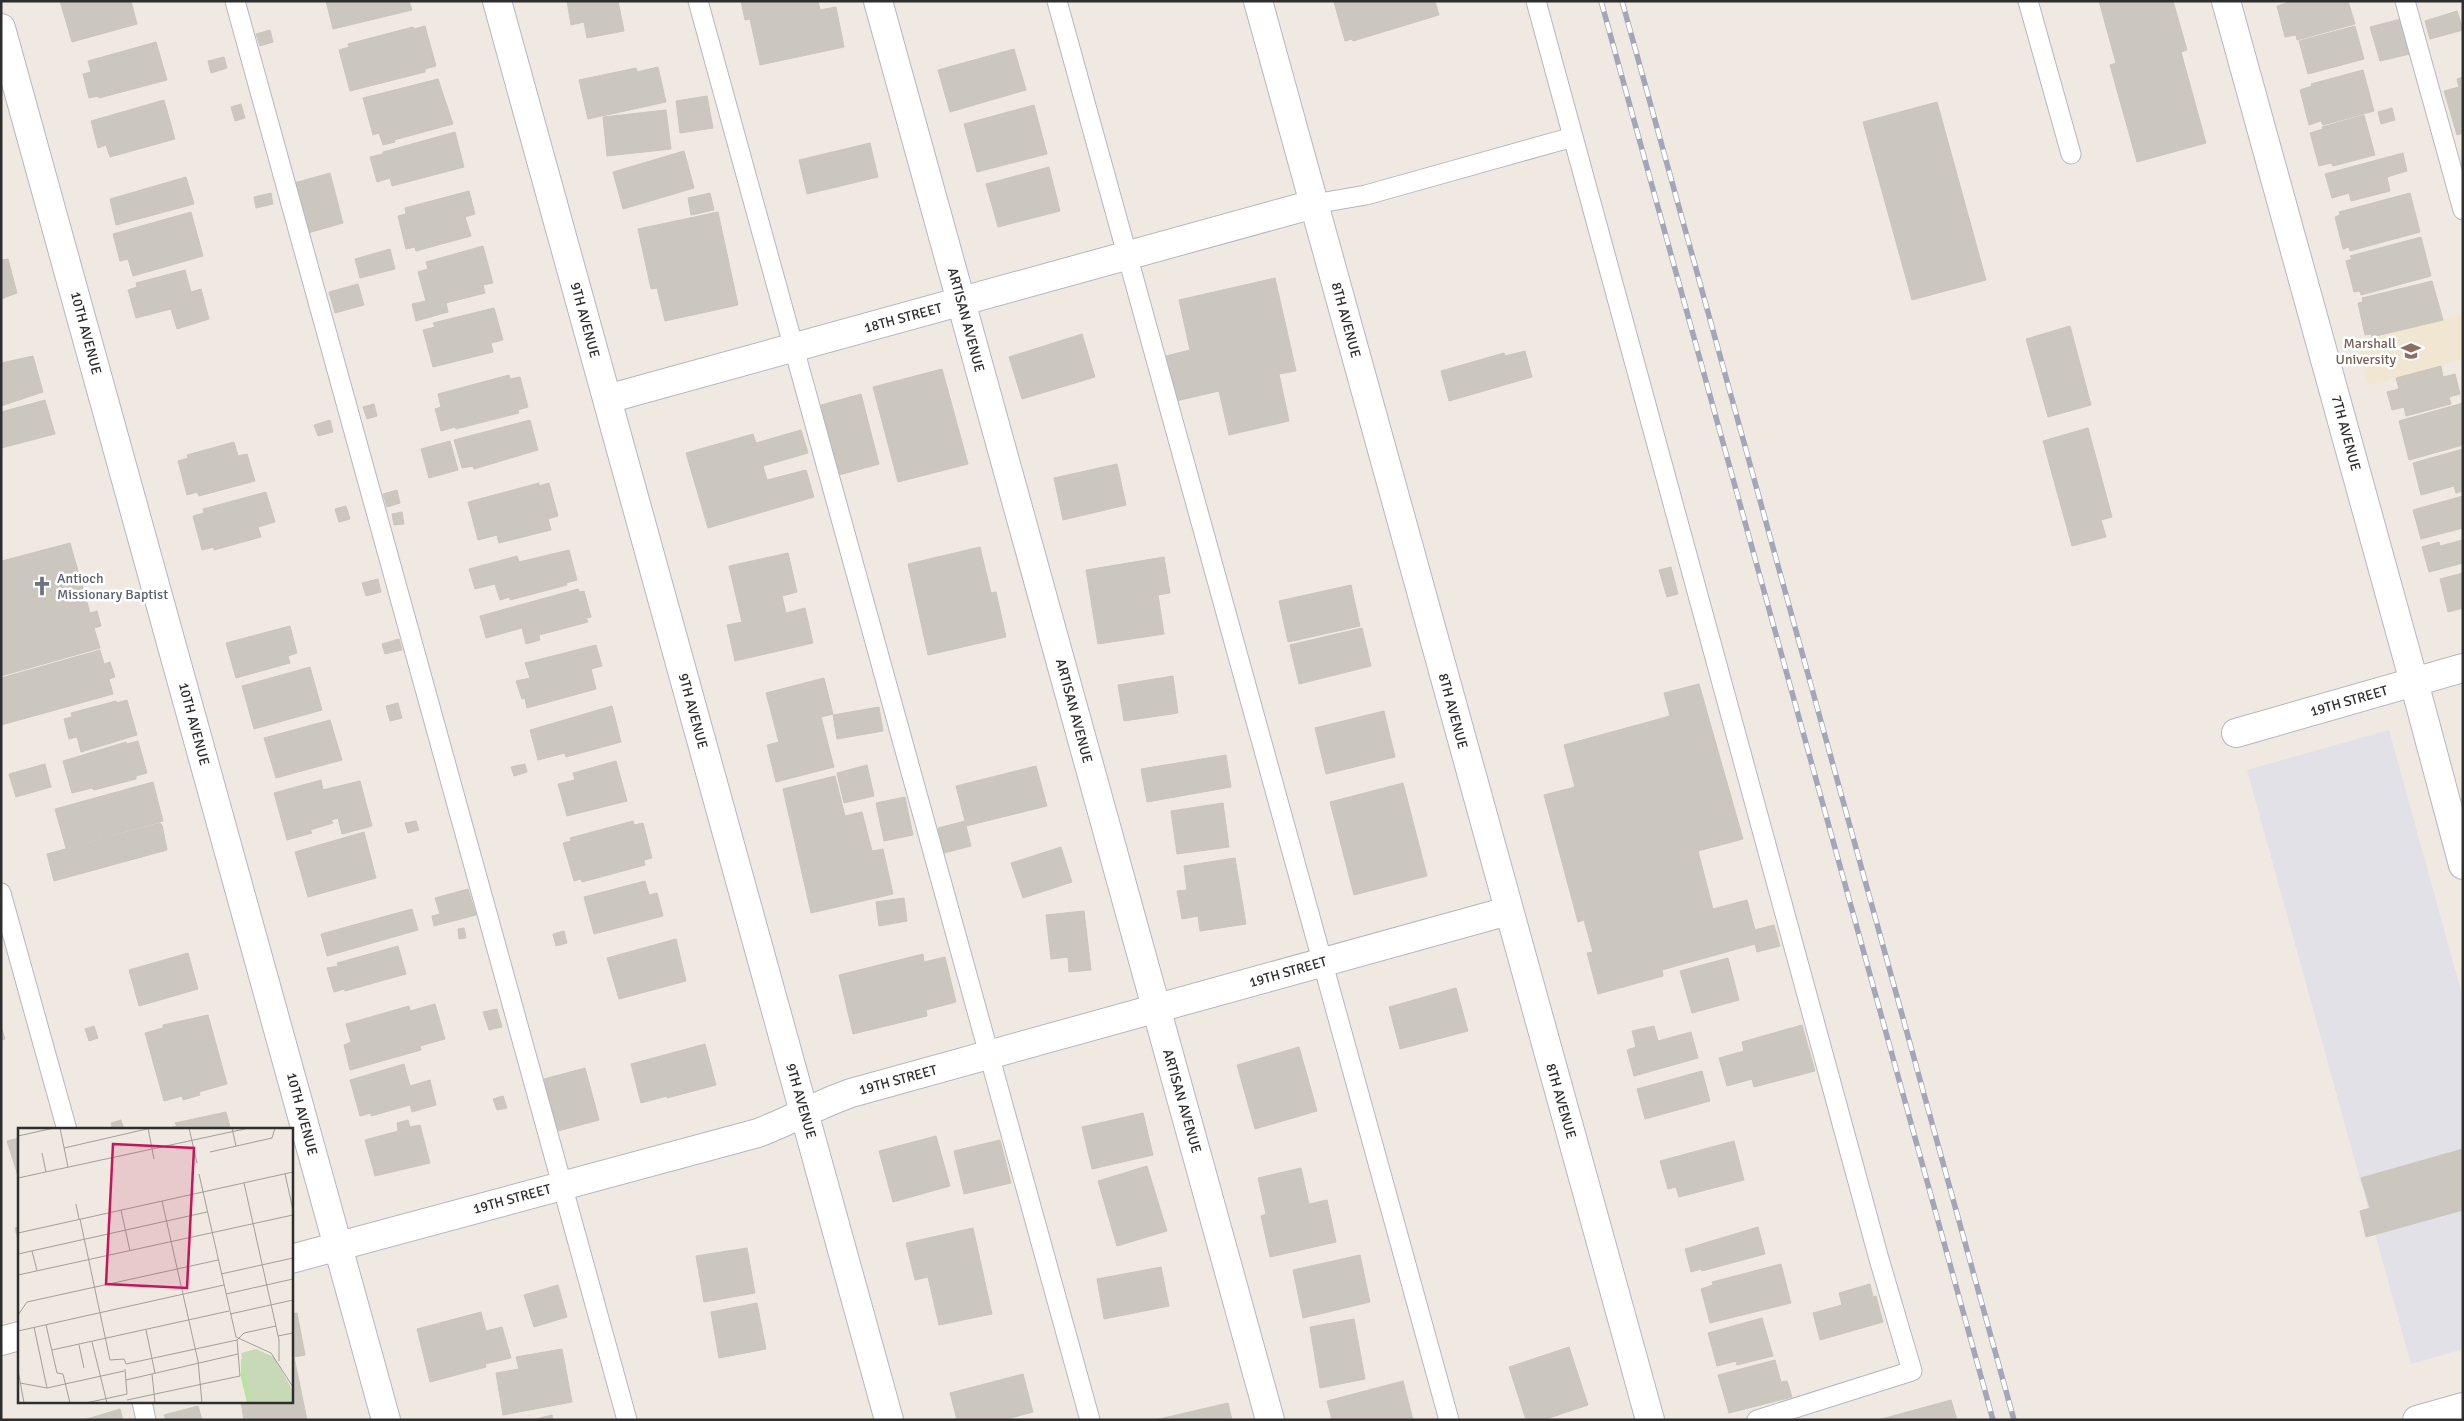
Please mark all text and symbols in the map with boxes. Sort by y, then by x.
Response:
street label: ARTISAN AVENUE [944,266,988,374]
street label: 9TH AVENUE [567,280,603,360]
street label: 8TH AVENUE [1328,280,1364,360]
street label: 10TH AVENUE [67,290,105,376]
street label: 18TH STREET [862,299,944,337]
place label: Marshall University [2336,335,2396,368]
school or university icon: Marshall University [2400,340,2422,362]
street label: 7TH AVENUE [2328,393,2364,473]
place label: Antioch Missionary Baptist [57,570,168,603]
church icon: Antioch Missionary Baptist [31,575,53,597]
street label: ARTISAN AVENUE [1052,657,1096,765]
street label: 9TH AVENUE [675,671,711,751]
street label: 8TH AVENUE [1435,671,1471,751]
street label: 10TH AVENUE [175,681,213,767]
street label: 19TH STREET [2308,682,2390,720]
street label: 19TH STREET [1247,953,1329,991]
street label: ARTISAN AVENUE [1159,1047,1205,1155]
street label: 9TH AVENUE [782,1061,820,1141]
street label: 19TH STREET [857,1061,939,1099]
street label: 8TH AVENUE [1542,1061,1580,1141]
street label: 10TH AVENUE [283,1071,321,1157]
inset map [18,1128,292,1404]
street label: 19TH STREET [471,1180,553,1218]

